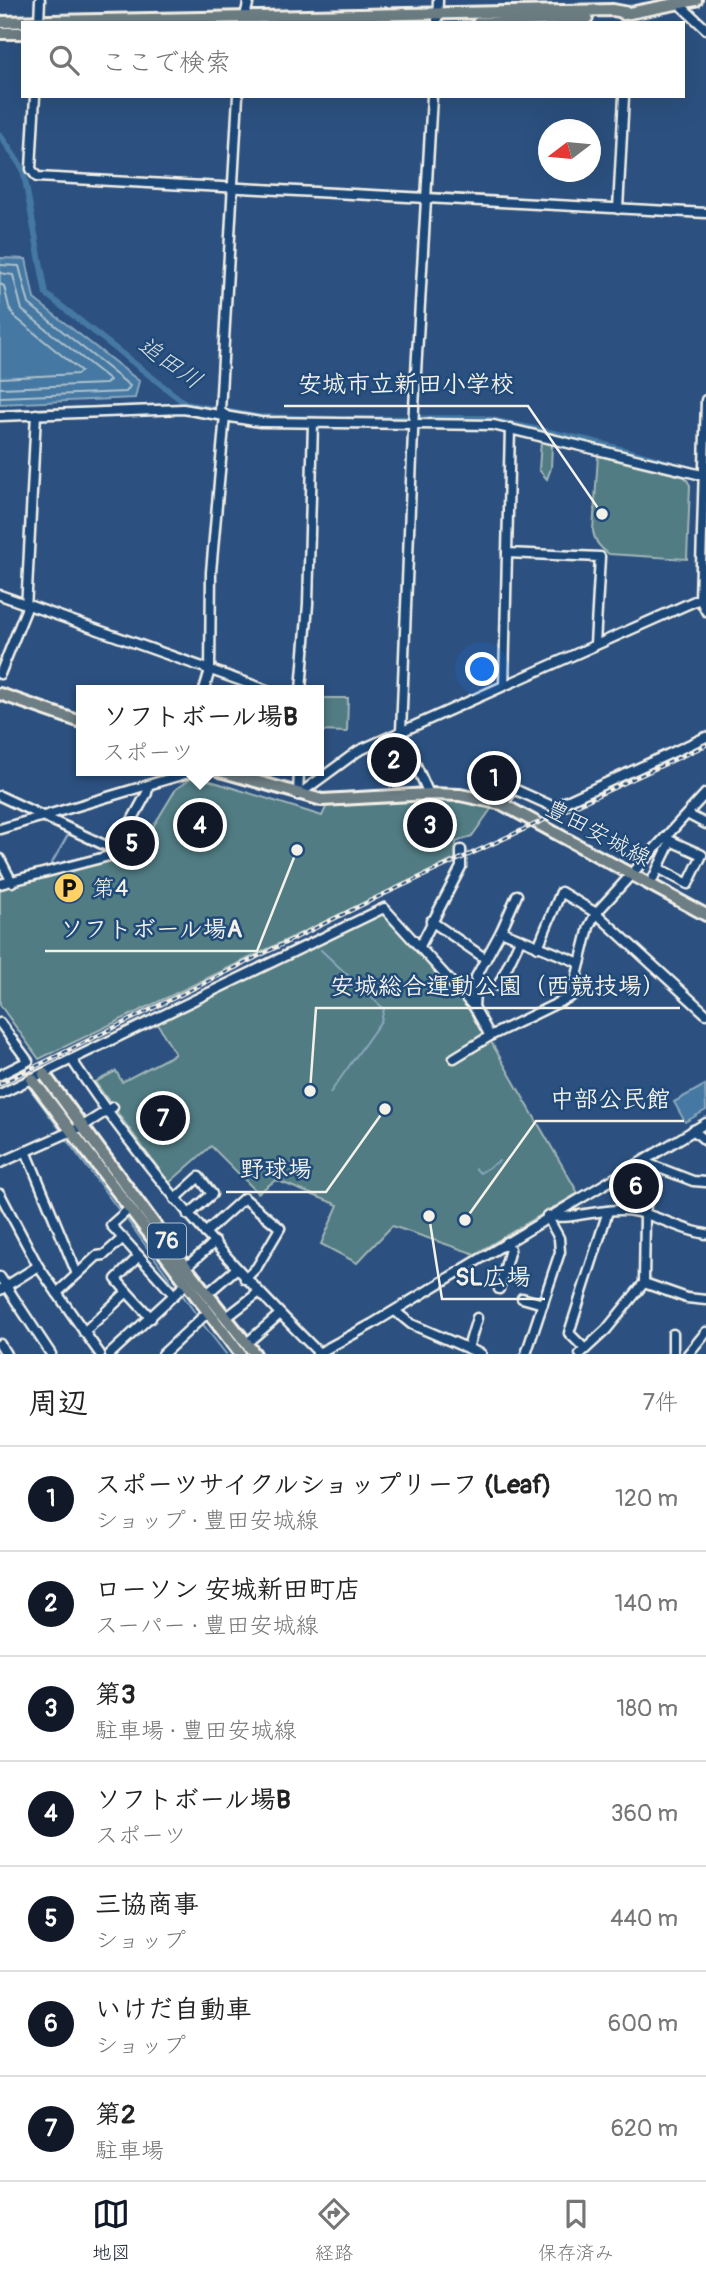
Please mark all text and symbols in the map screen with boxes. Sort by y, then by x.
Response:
search box [21,21,685,98]
icon: search [45,41,83,79]
text: ここで検索 [101,47,231,79]
north arrow [538,119,601,182]
water label: 追田川 [132,330,208,396]
callout: 安城市立新田小学校 [284,361,528,406]
text: 安城市立新田小学校 [298,370,514,399]
your location [465,652,499,686]
popup [76,685,324,776]
text: ソフトボール場B [102,701,298,733]
pin: 2 [371,734,417,786]
text: スポーツ [102,738,194,767]
pin: 1 [471,752,517,804]
street label: 豊田安城線 [540,793,656,873]
pin: 4 [177,799,223,851]
pin: 3 [407,799,453,851]
pin: 5 [109,817,155,869]
parking icon: 第4 [52,871,86,905]
place label: 第4 [92,874,128,903]
callout: ソフトボール場A [45,906,257,951]
text: ソフトボール場A [60,915,243,944]
callout: 安城総合運動公園（西競技場） [316,963,680,1008]
text: 安城総合運動公園（西競技場） [330,972,666,1001]
callout: 中部公民館 [536,1076,684,1121]
text: 中部公民館 [550,1085,670,1114]
pin: 7 [140,1092,186,1144]
callout: 野球場 [226,1147,326,1192]
text: 野球場 [240,1155,312,1184]
pin: 6 [613,1160,659,1212]
road number: 76 [148,1224,186,1258]
callout: SL広場 [442,1254,545,1299]
text: SL広場 [455,1263,531,1292]
text: 周辺 [28,1385,88,1422]
text: 7件 [643,1388,678,1417]
text: スポーツサイクルショップリーフ (Leaf) [95,1469,551,1501]
text: 1 [47,1484,56,1513]
text: 120 m [615,1484,678,1513]
text: ショップ · 豊田安城線 [95,1506,319,1535]
text: ローソン 安城新田町店 [95,1574,361,1606]
text: 2 [45,1589,57,1618]
text: 140 m [615,1589,678,1618]
text: スーパー · 豊田安城線 [95,1611,319,1640]
text: 第3 [95,1679,136,1711]
text: 3 [45,1694,57,1723]
text: 180 m [616,1694,678,1723]
text: 駐車場 · 豊田安城線 [95,1716,296,1745]
text: ソフトボール場B [95,1784,291,1816]
text: 4 [44,1799,58,1828]
text: 360 m [611,1799,678,1828]
text: スポーツ [95,1821,187,1850]
text: 三協商事 [95,1889,199,1921]
text: 5 [45,1904,57,1933]
text: 440 m [610,1904,678,1933]
text: ショップ [95,1926,186,1955]
text: いけだ自動車 [95,1994,252,2026]
text: 6 [44,2009,58,2038]
text: 600 m [608,2009,678,2038]
text: ショップ [95,2031,186,2060]
text: 第2 [95,2099,136,2131]
text: 7 [45,2114,57,2143]
text: 620 m [611,2114,678,2143]
text: 駐車場 [95,2136,164,2165]
tab: 地図 [92,2195,130,2265]
tab: 経路 [315,2195,353,2265]
tab: 保存済み [538,2195,614,2265]

